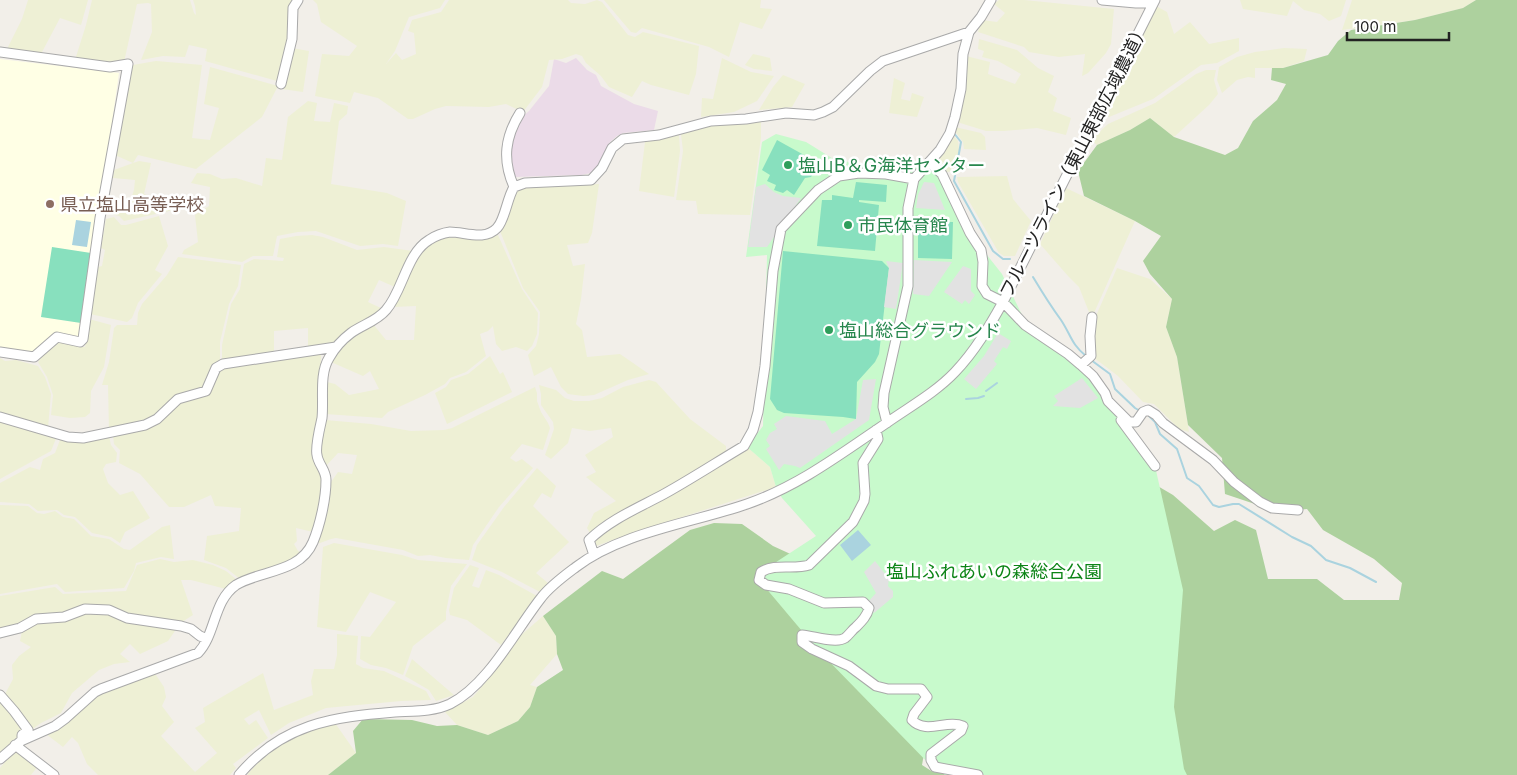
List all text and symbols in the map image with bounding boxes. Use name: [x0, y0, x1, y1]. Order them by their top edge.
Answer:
scale bar: [1347, 10, 1450, 42]
text: 100 m: [1354, 17, 1396, 36]
street label: フルーツライン（東山東部広域農道）: [995, 19, 1153, 301]
place label: 塩山B＆G海洋センター: [798, 155, 985, 176]
marker: 塩山B＆G海洋センター: [782, 159, 794, 171]
place label: 県立塩山高等学校: [60, 194, 204, 215]
marker: 県立塩山高等学校: [44, 198, 56, 210]
place label: 市民体育館: [858, 215, 948, 236]
marker: 市民体育館: [842, 219, 854, 231]
place label: 塩山総合グラウンド: [839, 320, 1001, 341]
marker: 塩山総合グラウンド: [823, 324, 835, 336]
park label: 塩山ふれあいの森総合公園: [886, 561, 1102, 582]

